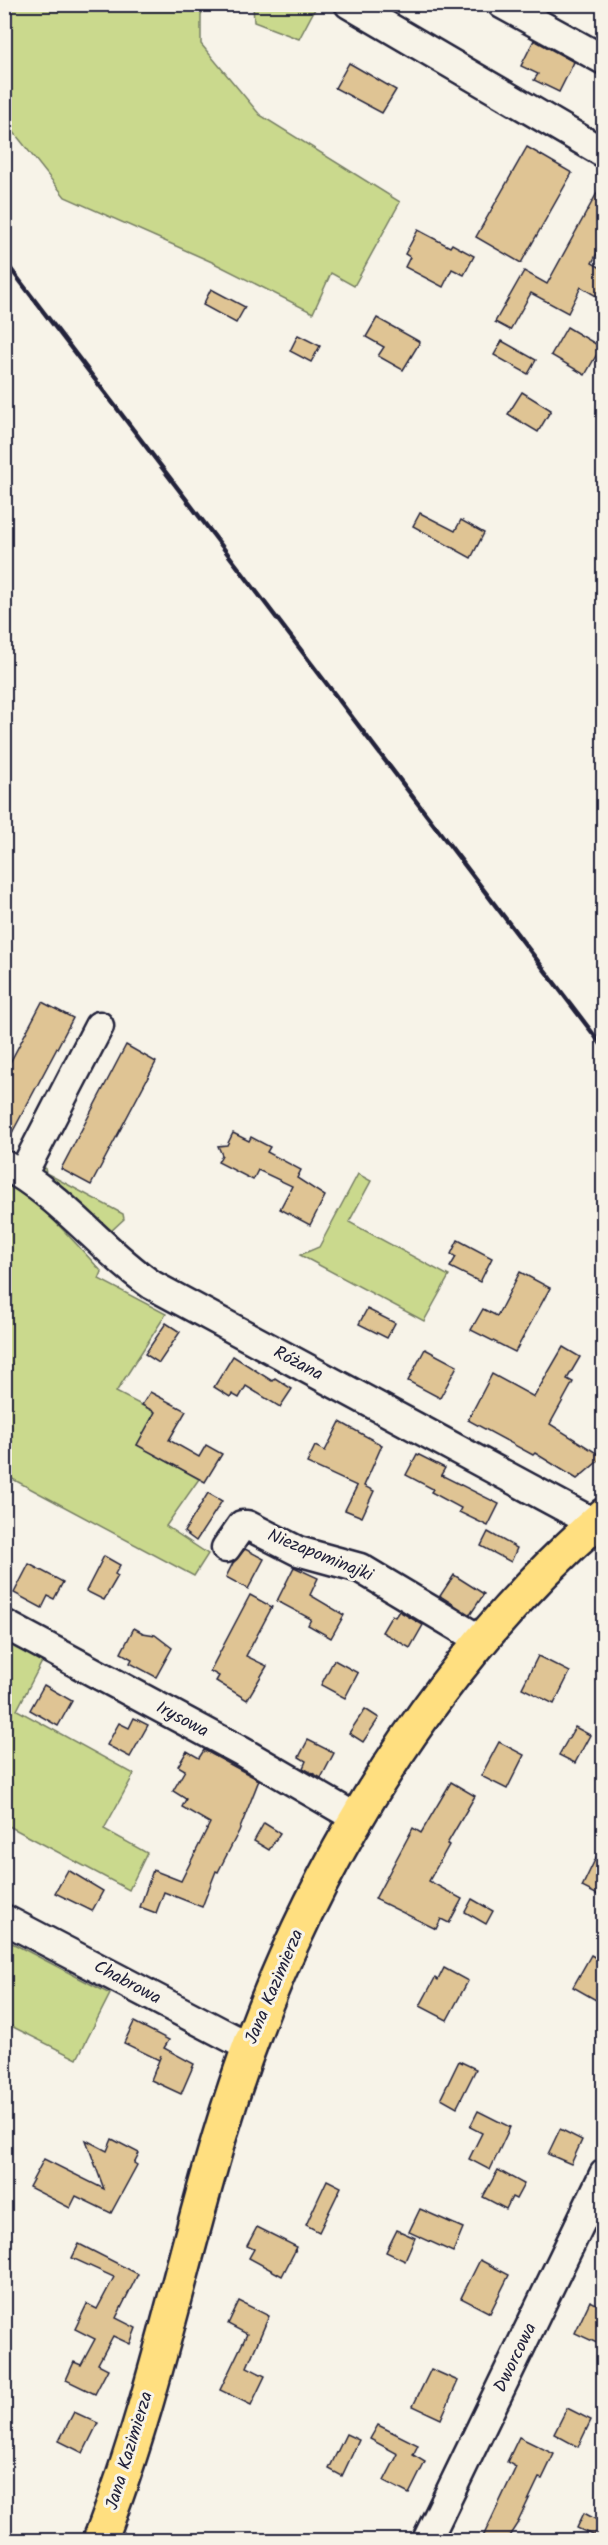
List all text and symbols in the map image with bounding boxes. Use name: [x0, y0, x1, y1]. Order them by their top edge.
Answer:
street label: Różana: [268, 1339, 328, 1389]
street label: Niezapominajki: [263, 1522, 378, 1591]
street label: Irysowa: [150, 1694, 214, 1746]
street label: Jana Kazimierza: [238, 1925, 312, 2049]
street label: Chabrowa: [88, 1953, 166, 2013]
street label: Dworcowa: [487, 2318, 545, 2398]
street label: Jana Kazimierza: [98, 2388, 162, 2514]

